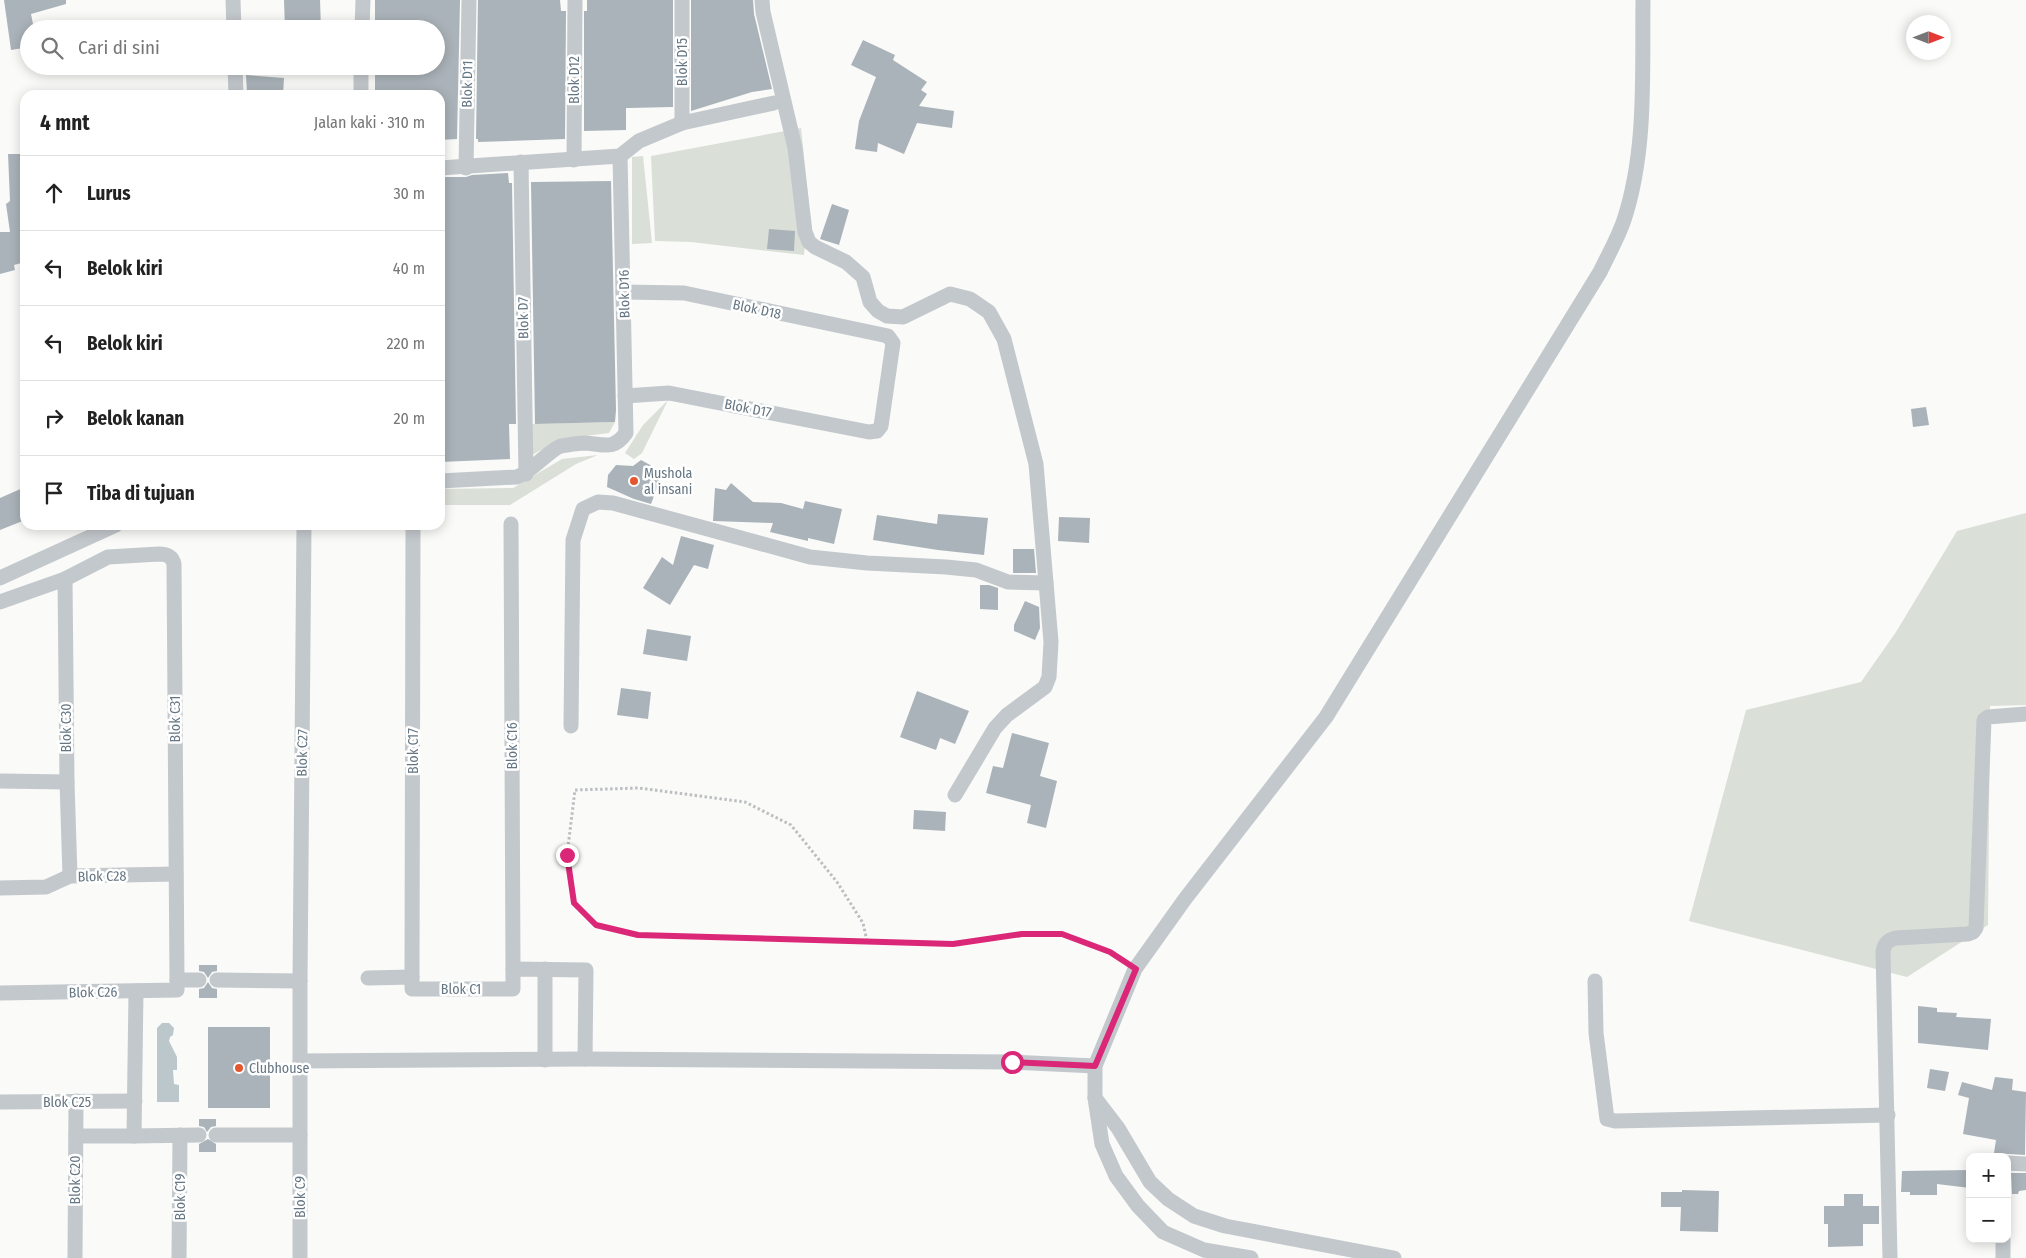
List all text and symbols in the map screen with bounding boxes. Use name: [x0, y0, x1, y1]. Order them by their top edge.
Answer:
north arrow: [1906, 15, 1951, 60]
search box: [20, 20, 445, 75]
icon: search: [38, 34, 66, 62]
text: Cari di sini: [78, 36, 160, 59]
street label: Blok D15: [674, 38, 691, 86]
street label: Blok D12: [566, 56, 583, 104]
street label: Blok D11: [459, 60, 476, 108]
text: 4 mnt: [40, 110, 90, 136]
text: Jalan kaki · 310 m: [314, 113, 425, 132]
icon: ahead: [40, 179, 68, 207]
text: Lurus: [87, 182, 131, 205]
text: 30 m: [393, 184, 425, 203]
icon: left: [40, 254, 68, 282]
text: Belok kiri: [87, 257, 163, 280]
text: 40 m: [393, 259, 425, 278]
street label: Blok D16: [616, 269, 633, 319]
street label: Blok D18: [731, 296, 783, 323]
street label: Blok D7: [515, 297, 532, 339]
icon: left: [40, 329, 68, 357]
text: Belok kiri: [87, 332, 163, 355]
text: 220 m: [386, 334, 425, 353]
street label: Blok D17: [723, 396, 773, 421]
icon: right: [40, 404, 68, 432]
text: Belok kanan: [87, 407, 184, 430]
text: 20 m: [394, 409, 425, 428]
place label: Mushola al insani: [644, 465, 693, 498]
marker: Mushola al insani: [628, 475, 640, 487]
icon: arrive: [40, 479, 68, 507]
text: Tiba di tujuan: [87, 482, 195, 505]
street label: Blok C31: [167, 695, 184, 743]
street label: Blok C30: [58, 703, 75, 753]
street label: Blok C16: [504, 722, 521, 770]
street label: Blok C17: [405, 728, 422, 774]
street label: Blok C27: [294, 729, 311, 777]
route end: [556, 844, 579, 867]
street label: Blok C28: [77, 868, 127, 885]
street label: Blok C1: [441, 981, 481, 998]
street label: Blok C26: [69, 984, 118, 1001]
route start: [1001, 1051, 1024, 1074]
place label: Clubhouse: [249, 1060, 309, 1077]
marker: Clubhouse: [233, 1062, 245, 1074]
street label: Blok C25: [43, 1094, 91, 1111]
map controls: [1966, 1153, 2011, 1243]
button: +: [1966, 1153, 2011, 1198]
street label: Blok C20: [67, 1155, 84, 1205]
street label: Blok C19: [172, 1173, 189, 1221]
street label: Blok C9: [292, 1176, 309, 1218]
button: −: [1966, 1198, 2011, 1243]

